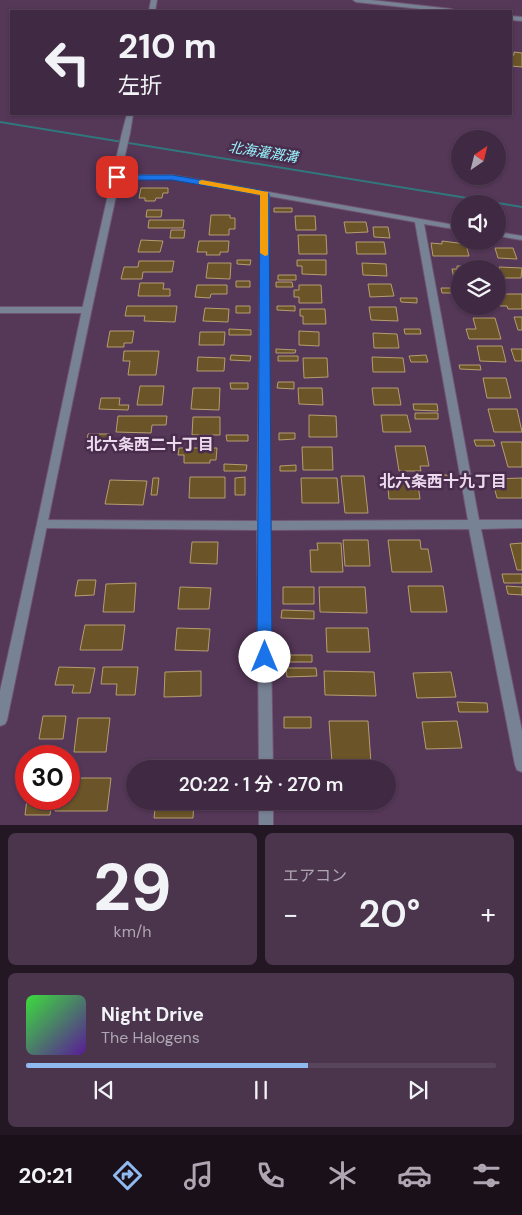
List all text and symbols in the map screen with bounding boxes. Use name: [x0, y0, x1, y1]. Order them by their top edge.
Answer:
text: 210 m: [118, 23, 217, 69]
icon: left: [35, 30, 100, 95]
text: 左折: [118, 71, 162, 100]
north arrow: [451, 130, 506, 185]
map controls: [451, 130, 506, 315]
water label: 北海灌漑溝: [227, 138, 301, 167]
pin: [96, 156, 138, 198]
icon: arrive: [103, 163, 131, 191]
button: sound: [451, 195, 506, 250]
button: layers: [451, 260, 506, 315]
district label: 北六条西二十丁目: [86, 434, 214, 455]
district label: 北六条西十九丁目: [379, 471, 507, 492]
position arrow: [238, 630, 290, 682]
speed limit sign: 30: [15, 745, 80, 810]
text: 20:22 · 1 分 · 270 m: [179, 772, 343, 797]
text: 29: [93, 846, 172, 930]
text: エアコン: [283, 865, 347, 886]
text: 20°: [359, 889, 420, 939]
text: −: [283, 896, 298, 933]
text: +: [481, 896, 496, 933]
text: km/h: [114, 921, 151, 942]
text: Night Drive: [101, 1002, 204, 1027]
text: The Halogens: [101, 1027, 200, 1048]
icon: previous: [90, 1076, 118, 1104]
icon: pause: [247, 1076, 275, 1104]
icon: next: [404, 1076, 432, 1104]
icon: directions: [110, 1158, 145, 1193]
icon: music: [181, 1158, 216, 1193]
icon: phone: [253, 1158, 288, 1193]
icon: climate: [325, 1158, 360, 1193]
icon: car: [397, 1158, 432, 1193]
icon: filters: [469, 1158, 504, 1193]
text: 20:21: [18, 1161, 73, 1190]

